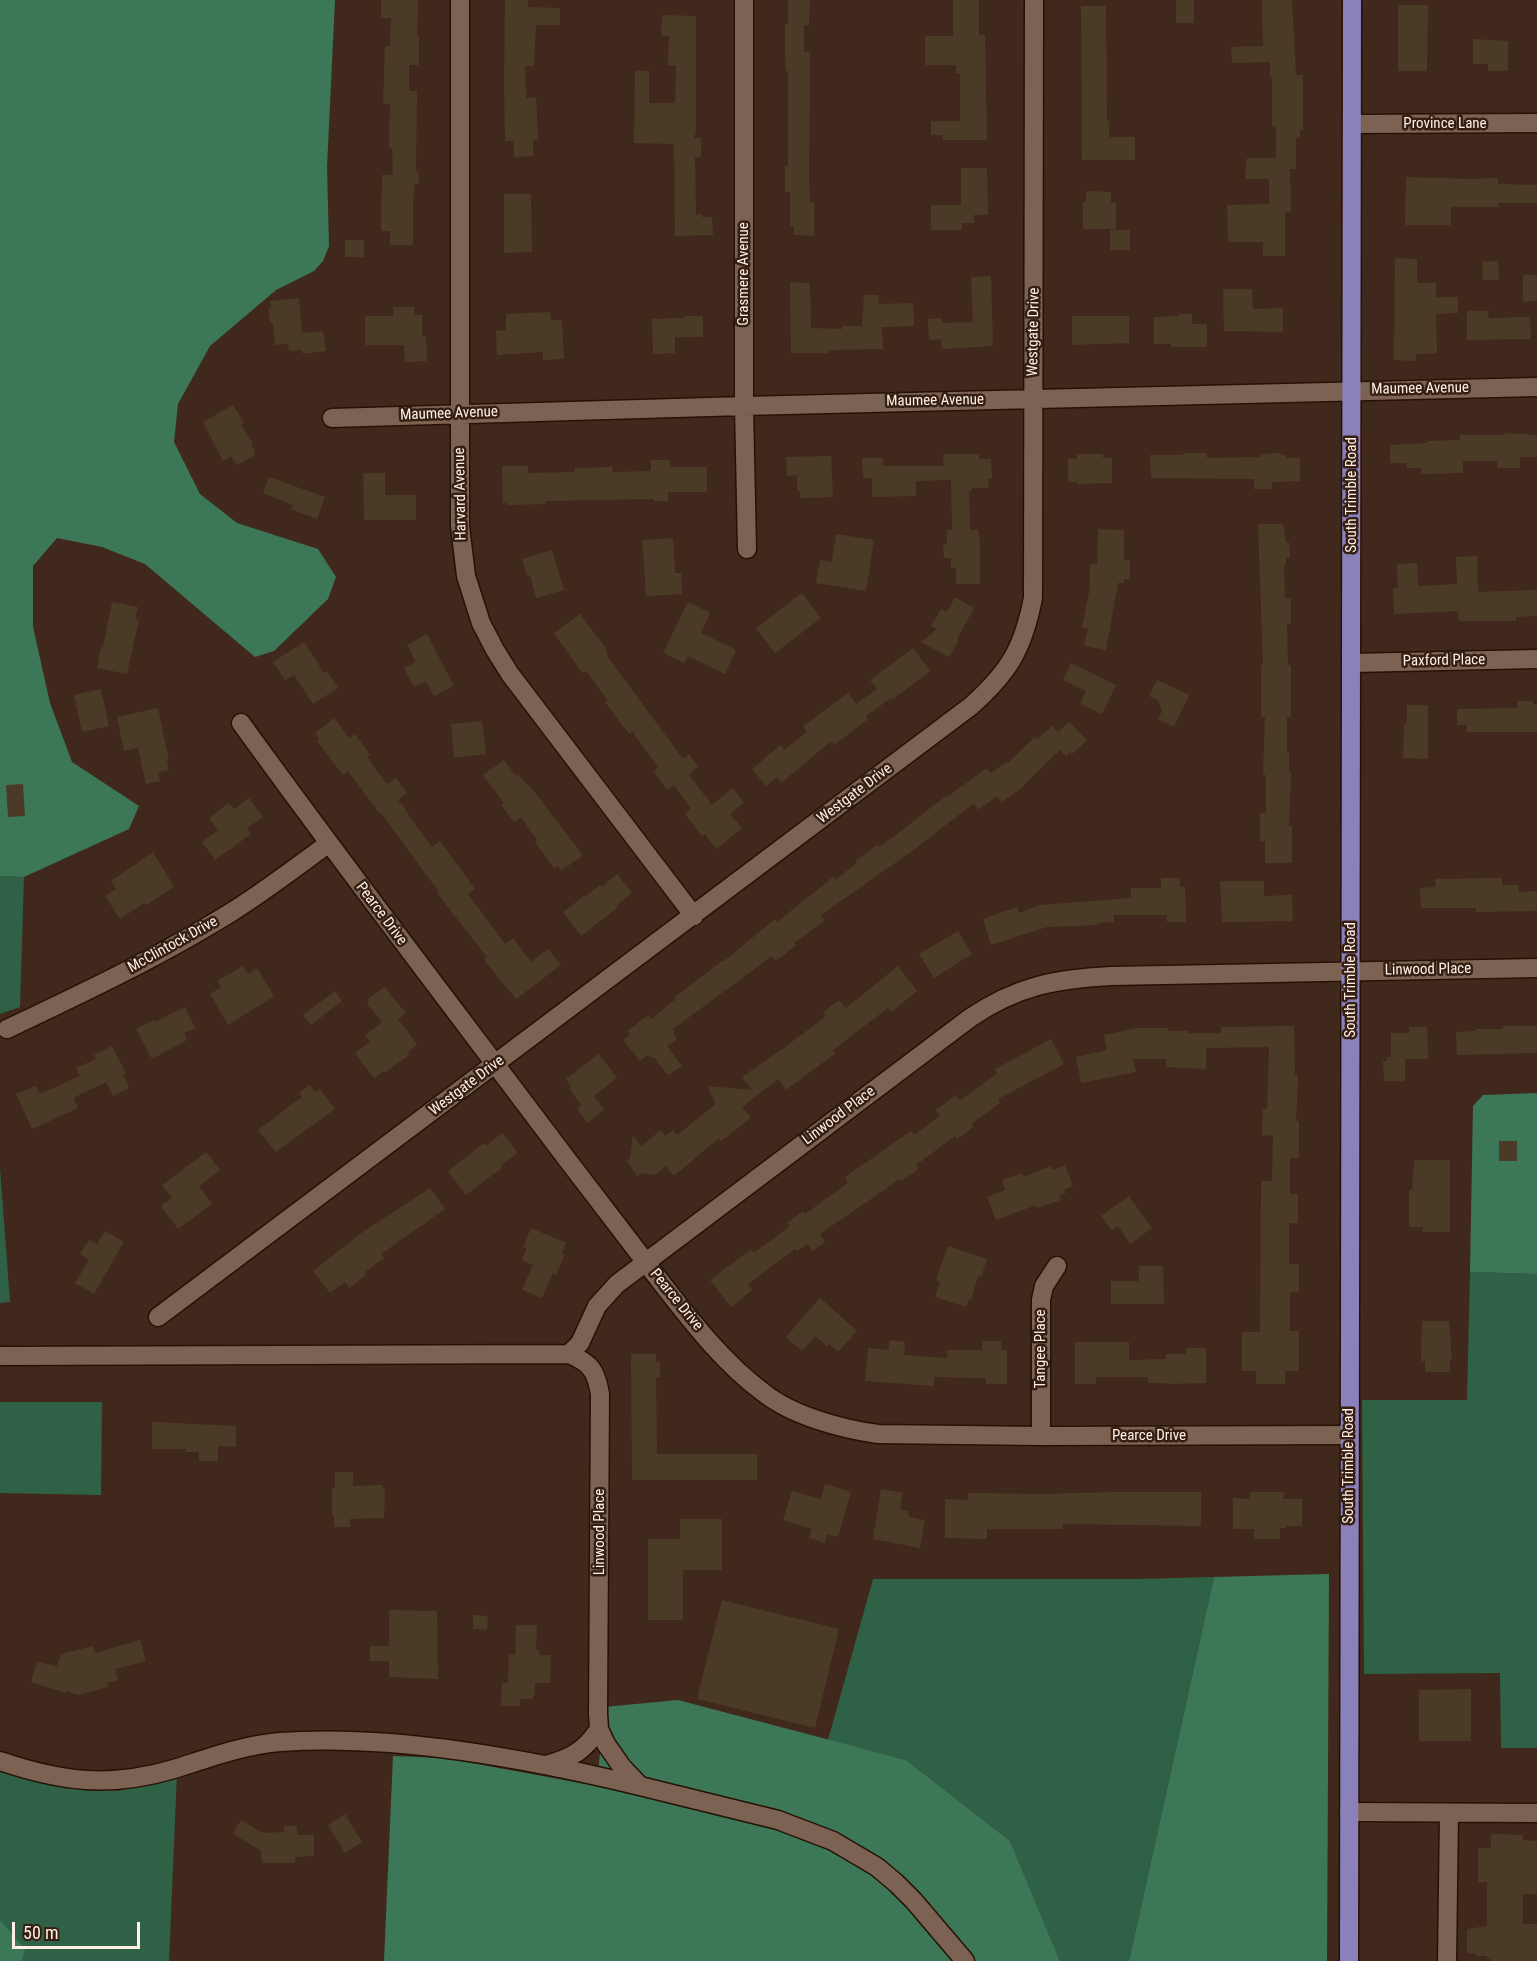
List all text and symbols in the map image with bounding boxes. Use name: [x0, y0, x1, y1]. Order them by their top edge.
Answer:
street label: Province Lane: [1403, 115, 1487, 133]
street label: Grasmere Avenue: [735, 222, 753, 326]
street label: Westgate Drive: [1024, 287, 1044, 377]
street label: Maumee Avenue: [1371, 379, 1469, 399]
street label: Maumee Avenue: [886, 391, 984, 411]
street label: Maumee Avenue: [400, 403, 498, 425]
street label: South Trimble Road: [1343, 437, 1361, 553]
street label: Harvard Avenue: [451, 447, 471, 541]
street label: Paxford Place: [1403, 651, 1485, 671]
street label: Westgate Drive: [814, 760, 896, 828]
street label: Pearce Drive: [351, 879, 411, 949]
street label: McClintock Drive: [125, 913, 221, 977]
street label: South Trimble Road: [1342, 922, 1360, 1038]
street label: Linwood Place: [1385, 960, 1471, 980]
street label: Westgate Drive: [426, 1052, 508, 1120]
street label: Linwood Place: [799, 1083, 879, 1149]
street label: Pearce Drive: [646, 1266, 706, 1334]
street label: Tangee Place: [1032, 1309, 1050, 1389]
street label: South Trimble Road: [1340, 1408, 1358, 1524]
street label: Pearce Drive: [1112, 1427, 1186, 1445]
street label: Linwood Place: [591, 1489, 609, 1575]
scale bar: [15, 1910, 142, 1948]
text: 50 m: [23, 1922, 58, 1943]

